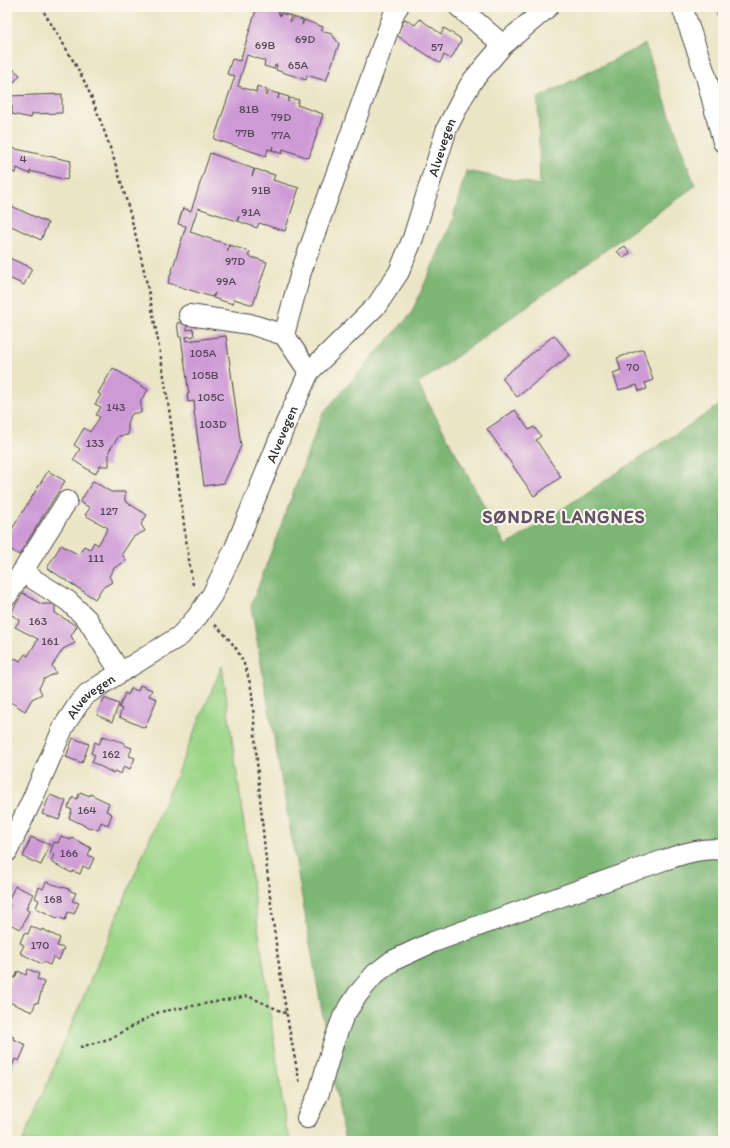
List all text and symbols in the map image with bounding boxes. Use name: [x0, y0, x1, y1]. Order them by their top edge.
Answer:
house number: 69D: [295, 32, 315, 46]
house number: 69B: [255, 38, 275, 52]
house number: 57: [431, 40, 443, 54]
house number: 65A: [288, 58, 308, 72]
house number: 81B: [239, 102, 259, 116]
house number: 79D: [271, 110, 291, 124]
street label: Alvevegen: [424, 114, 460, 178]
house number: 77B: [235, 126, 255, 140]
house number: 77A: [271, 128, 291, 142]
house number: 4: [19, 152, 27, 166]
house number: 91B: [251, 183, 271, 197]
house number: 91A: [241, 205, 261, 219]
house number: 97D: [225, 254, 245, 268]
house number: 99A: [216, 274, 236, 288]
house number: 105A: [190, 346, 217, 360]
house number: 70: [626, 360, 640, 374]
house number: 105B: [191, 368, 219, 382]
house number: 105C: [198, 390, 225, 404]
house number: 143: [106, 400, 126, 414]
street label: Alvevegen: [262, 402, 302, 465]
house number: 103D: [199, 417, 227, 431]
house number: 133: [86, 436, 105, 450]
house number: 127: [100, 504, 118, 518]
district label: SØNDRE LANGNES: [482, 506, 646, 528]
house number: 111: [88, 551, 105, 565]
house number: 163: [29, 614, 48, 628]
house number: 161: [41, 634, 59, 648]
street label: Alvevegen: [63, 669, 118, 722]
house number: 162: [102, 747, 121, 761]
house number: 164: [77, 803, 97, 817]
house number: 166: [60, 846, 78, 860]
house number: 168: [44, 892, 63, 906]
house number: 170: [31, 938, 49, 952]

